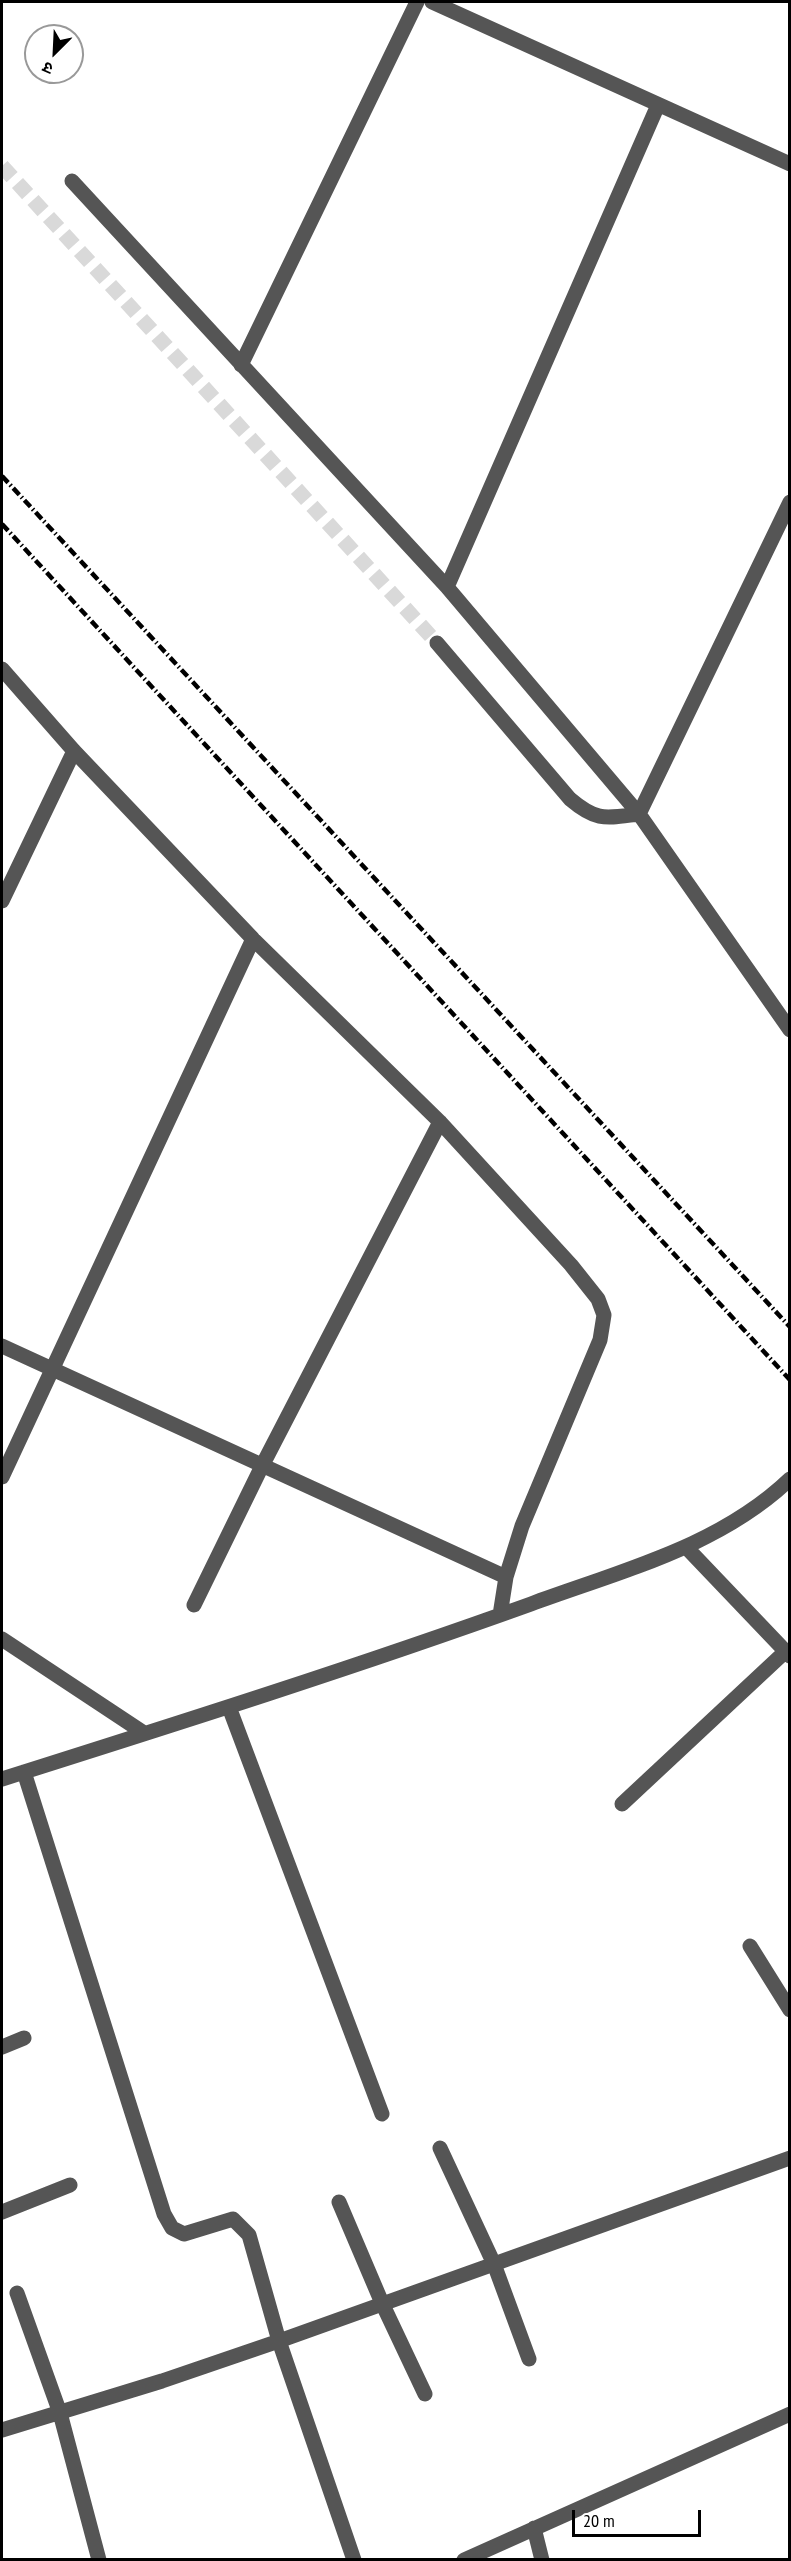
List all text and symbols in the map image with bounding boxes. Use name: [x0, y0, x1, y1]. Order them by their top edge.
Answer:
north arrow: [24, 24, 84, 84]
text: उ: [39, 58, 56, 80]
scale bar: [575, 2498, 704, 2536]
text: 20 m: [583, 2509, 615, 2532]

